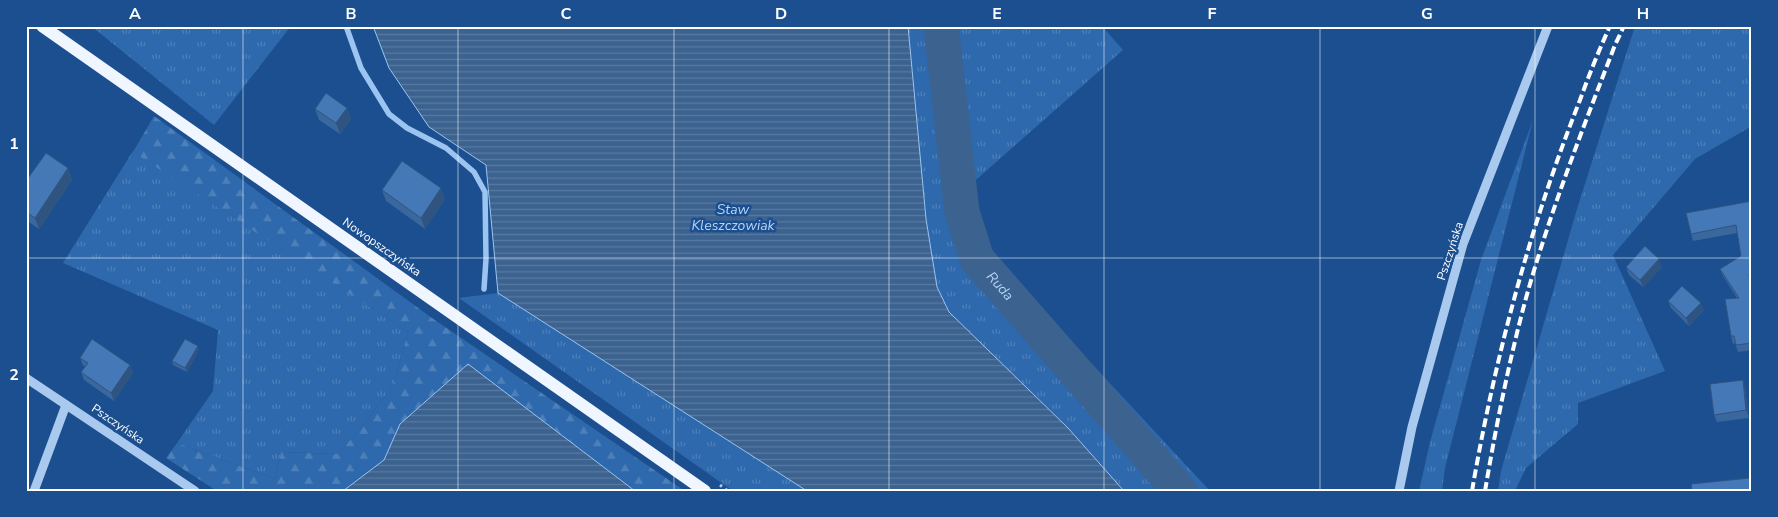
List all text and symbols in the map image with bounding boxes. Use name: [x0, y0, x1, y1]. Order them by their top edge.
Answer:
text: A: [129, 3, 141, 25]
text: B: [345, 3, 357, 25]
text: C: [561, 3, 572, 25]
text: D: [775, 3, 787, 25]
text: E: [992, 3, 1002, 25]
text: F: [1208, 3, 1217, 25]
text: G: [1421, 3, 1433, 25]
text: H: [1637, 3, 1649, 25]
text: 1: [9, 133, 19, 155]
water label: Staw Kleszczowiak: [691, 200, 776, 235]
street label: Nowopszczyńska: [340, 214, 424, 280]
street label: Pszczyńska: [1433, 220, 1467, 282]
water label: Ruda: [982, 267, 1018, 304]
text: 2: [9, 364, 19, 386]
street label: Pszczyńska: [88, 400, 148, 448]

